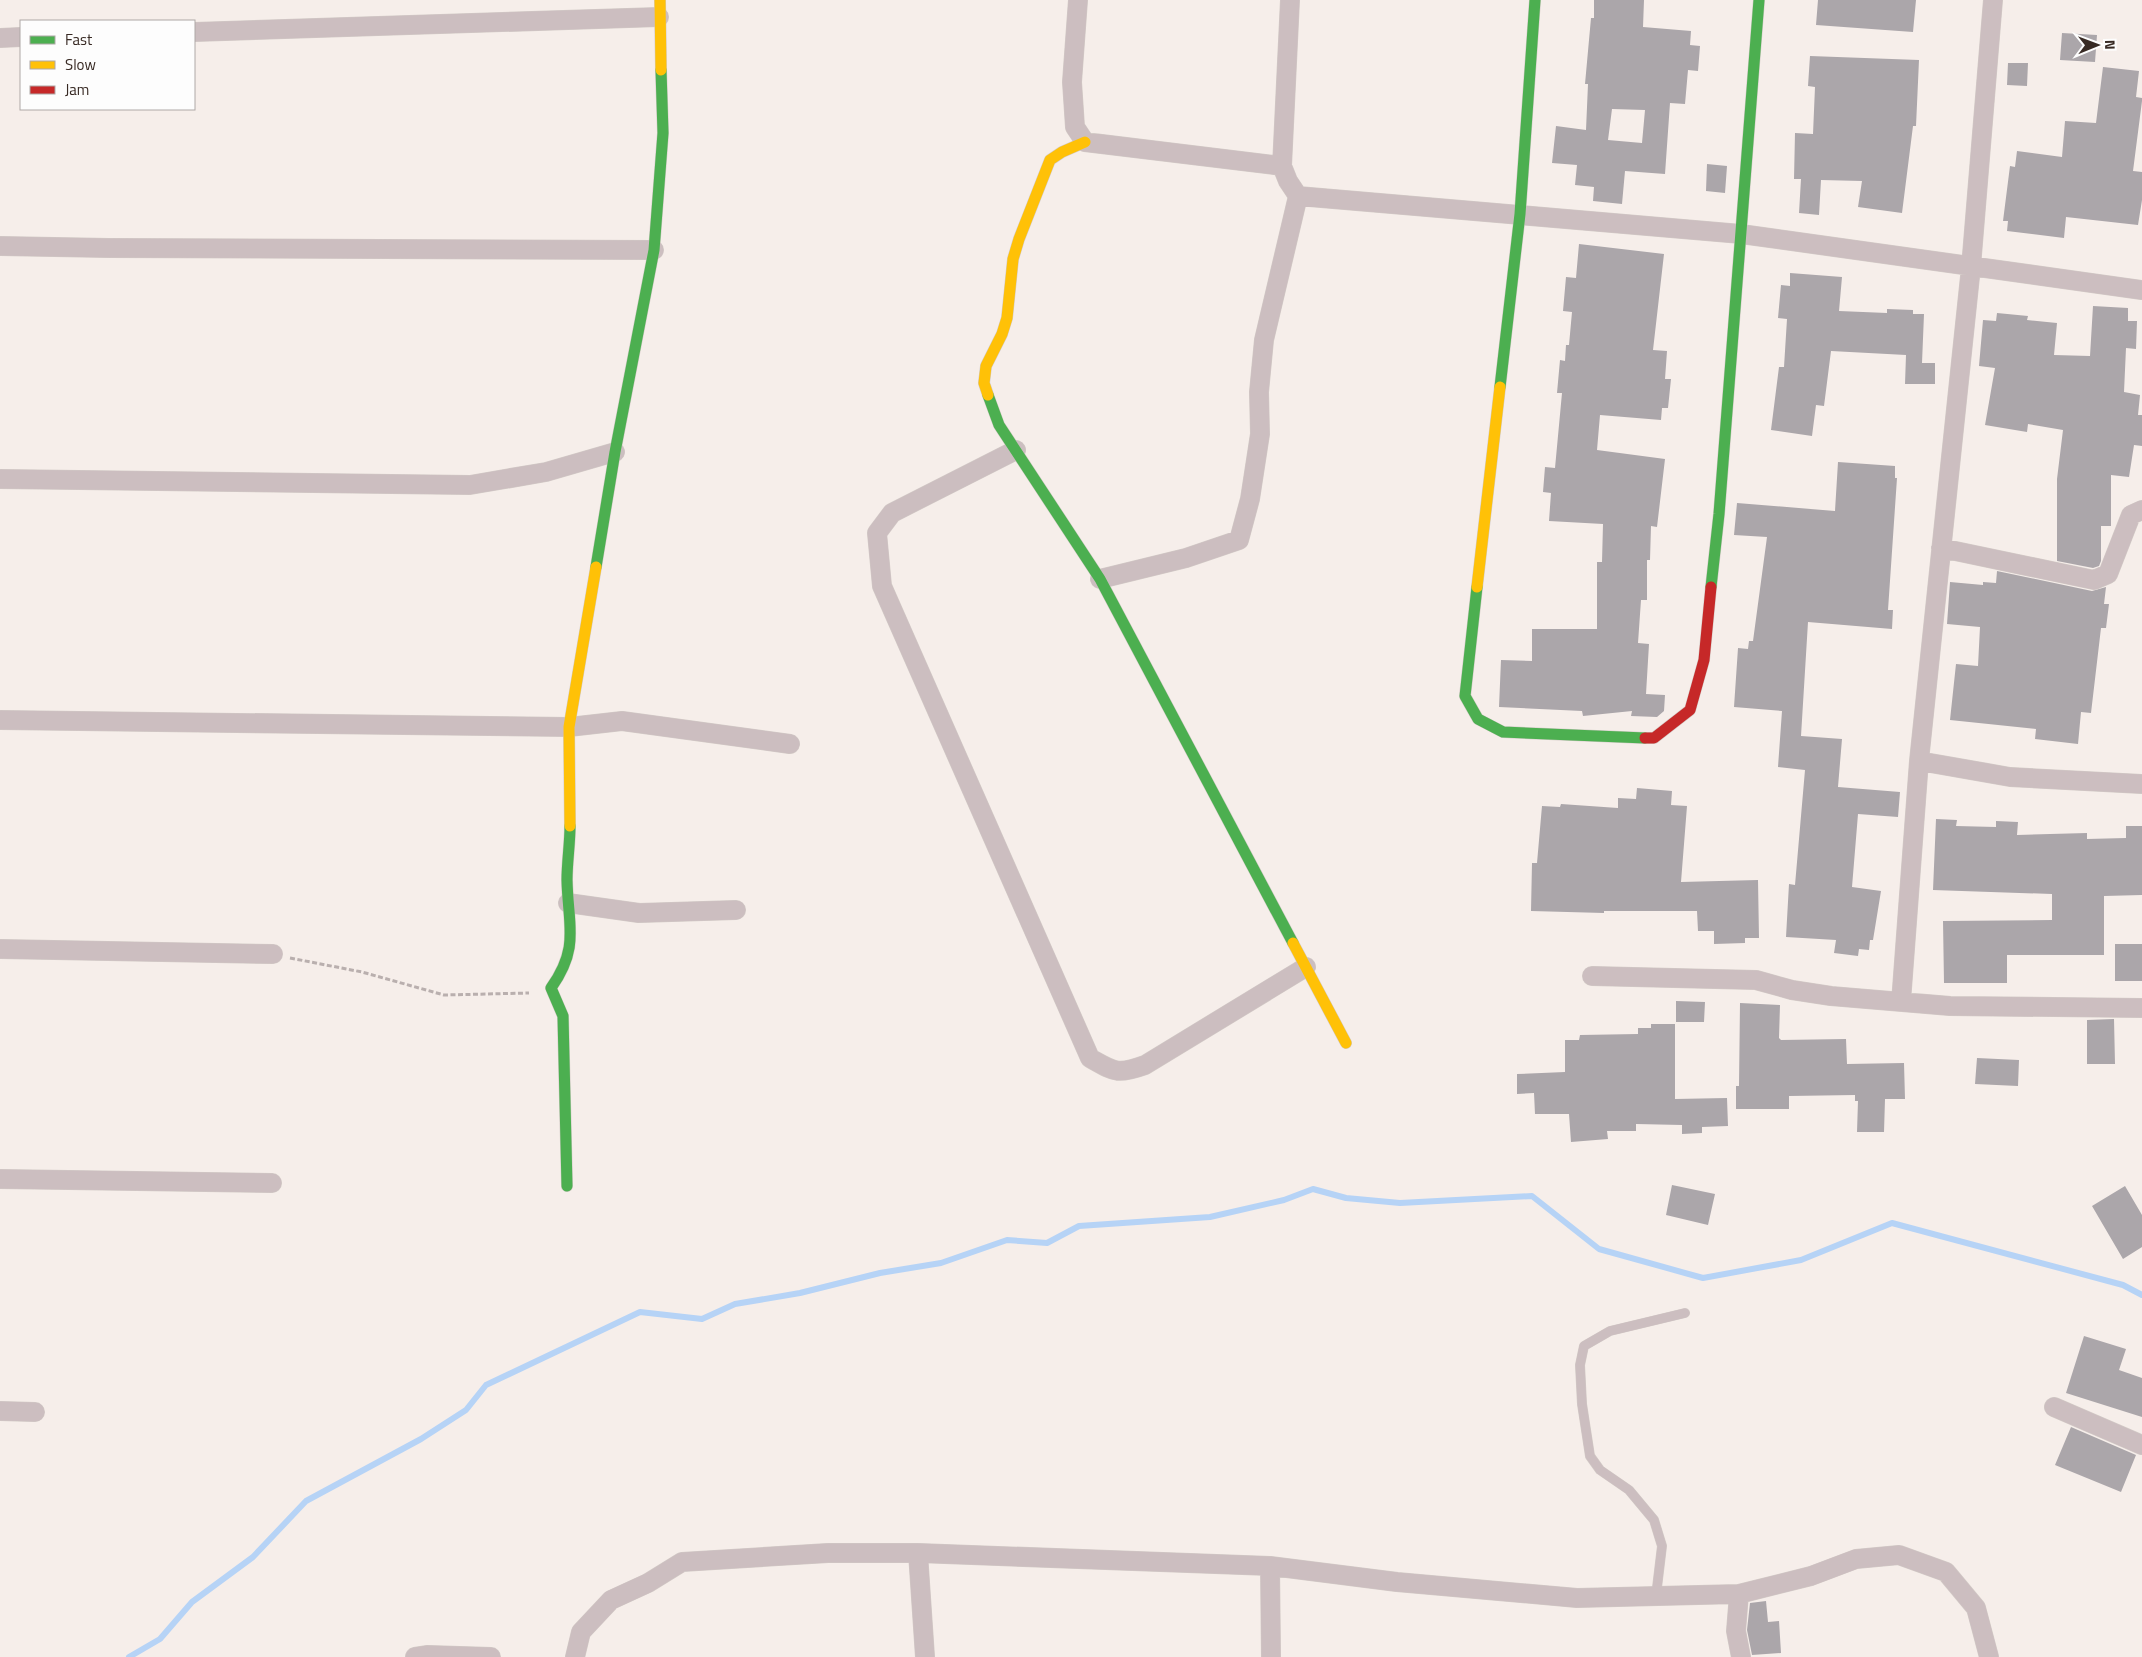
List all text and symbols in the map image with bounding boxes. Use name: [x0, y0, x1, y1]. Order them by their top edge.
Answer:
legend: [20, 20, 195, 110]
north arrow: [2072, 20, 2122, 70]
text: Fast: [65, 28, 93, 51]
text: N: [2100, 40, 2121, 50]
text: Slow: [65, 53, 96, 76]
text: Jam: [65, 78, 89, 101]

